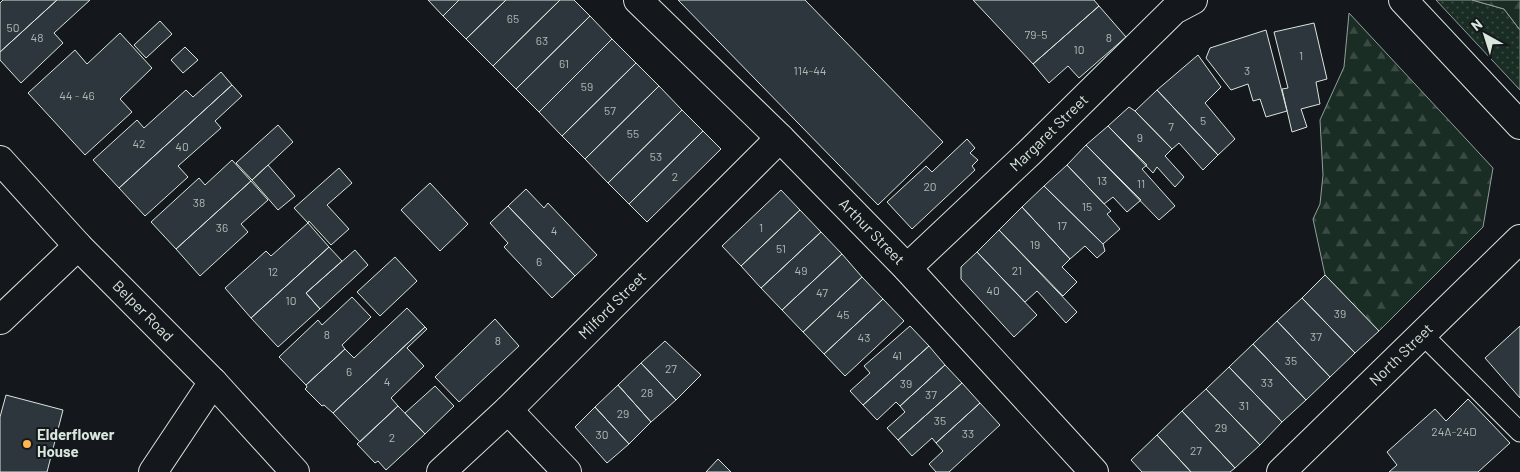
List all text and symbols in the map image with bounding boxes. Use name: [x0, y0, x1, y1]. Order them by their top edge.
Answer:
north arrow: [1460, 10, 1510, 60]
house number: 65: [507, 11, 519, 25]
text: N: [1468, 15, 1485, 34]
house number: 50: [7, 20, 19, 34]
house number: 79-5: [1025, 27, 1047, 41]
house number: 48: [31, 30, 43, 44]
house number: 8: [1106, 30, 1112, 44]
house number: 63: [536, 33, 548, 47]
house number: 10: [1074, 42, 1084, 56]
house number: 1: [1299, 48, 1303, 62]
house number: 61: [559, 56, 569, 70]
house number: 114-44: [793, 63, 827, 77]
house number: 3: [1244, 63, 1250, 77]
house number: 59: [581, 79, 593, 93]
house number: 44 - 46: [59, 88, 95, 102]
street label: Margaret Street: [1006, 90, 1091, 174]
house number: 57: [604, 103, 616, 117]
house number: 5: [1200, 113, 1206, 127]
house number: 7: [1168, 119, 1174, 133]
house number: 55: [627, 126, 639, 140]
house number: 9: [1137, 130, 1143, 144]
house number: 42: [132, 136, 146, 150]
house number: 40: [175, 139, 189, 153]
house number: 53: [650, 149, 662, 163]
house number: 2: [672, 169, 678, 183]
house number: 13: [1097, 173, 1107, 187]
house number: 11: [1137, 176, 1145, 190]
house number: 20: [923, 179, 937, 193]
street label: Arthur Street: [836, 194, 909, 268]
house number: 38: [193, 195, 205, 209]
house number: 15: [1082, 199, 1092, 213]
house number: 17: [1057, 218, 1067, 232]
house number: 36: [216, 220, 228, 234]
house number: 1: [759, 220, 763, 234]
house number: 4: [551, 223, 557, 237]
house number: 19: [1030, 237, 1040, 251]
house number: 51: [776, 241, 786, 255]
house number: 6: [536, 254, 542, 268]
house number: 49: [795, 263, 807, 277]
house number: 21: [1012, 263, 1022, 277]
house number: 12: [268, 264, 278, 278]
street label: Milford Street: [574, 267, 649, 342]
street label: Belper Road: [109, 276, 178, 345]
house number: 40: [986, 283, 1000, 297]
house number: 47: [816, 285, 828, 299]
house number: 10: [286, 293, 296, 307]
house number: 39: [1334, 306, 1346, 320]
house number: 45: [837, 307, 849, 321]
street label: North Street: [1365, 319, 1436, 389]
house number: 8: [324, 327, 330, 341]
house number: 37: [1310, 329, 1322, 343]
house number: 43: [858, 330, 870, 344]
house number: 8: [495, 333, 501, 347]
house number: 41: [892, 348, 902, 362]
house number: 35: [1285, 353, 1297, 367]
house number: 27: [665, 361, 677, 375]
house number: 6: [346, 364, 352, 378]
house number: 4: [384, 374, 390, 388]
house number: 33: [1261, 375, 1273, 389]
house number: 39: [900, 376, 912, 390]
house number: 28: [641, 385, 653, 399]
house number: 37: [925, 387, 937, 401]
house number: 31: [1239, 398, 1249, 412]
house number: 29: [617, 406, 629, 420]
house number: 35: [934, 413, 946, 427]
house number: 29: [1215, 420, 1227, 434]
house number: 24A-24D: [1431, 424, 1477, 438]
place label: Elderflower House: [37, 425, 115, 460]
house number: 33: [962, 426, 974, 440]
house number: 30: [596, 427, 608, 441]
house number: 2: [389, 430, 395, 444]
marker: Elderflower House: [21, 438, 33, 450]
house number: 27: [1190, 443, 1202, 457]

